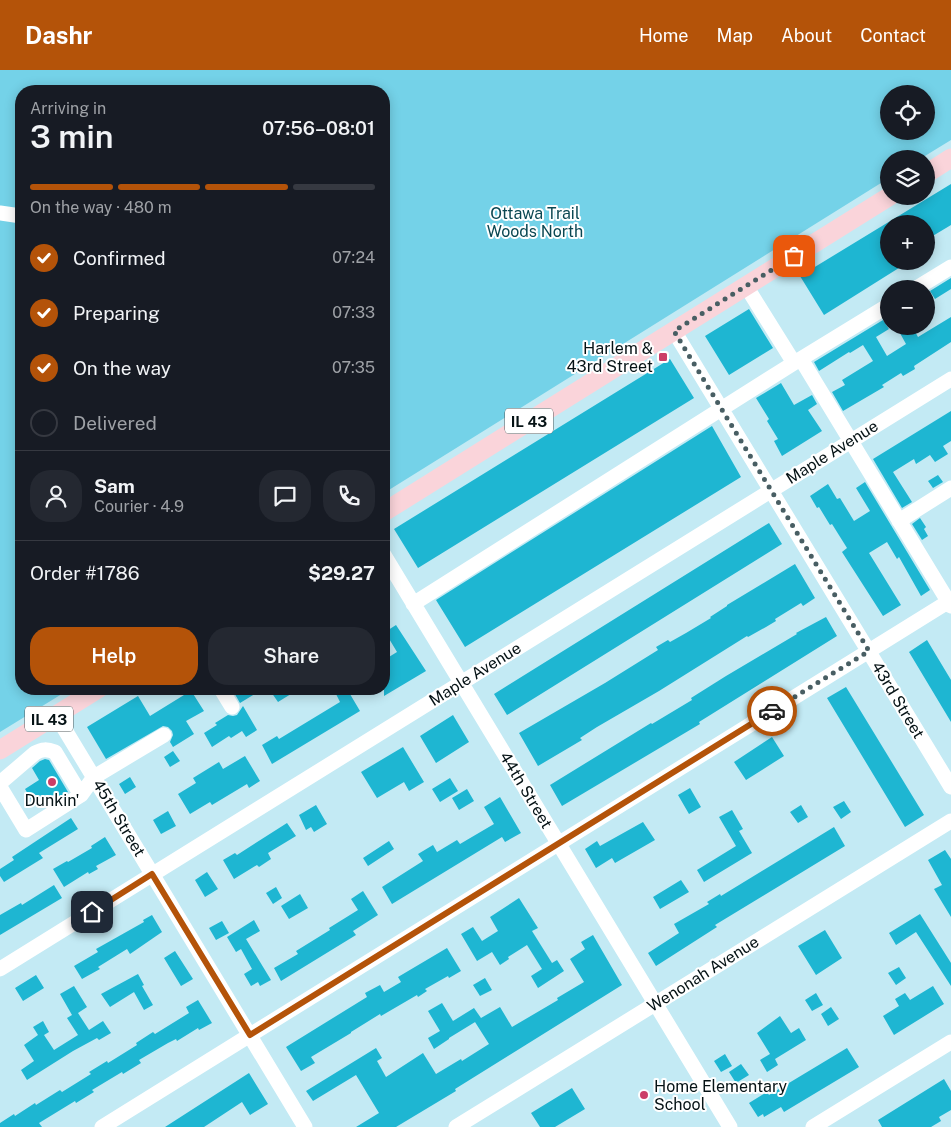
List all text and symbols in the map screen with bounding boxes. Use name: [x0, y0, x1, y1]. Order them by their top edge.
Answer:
text: Dashr: [25, 21, 93, 49]
text: Home: [639, 25, 689, 46]
text: Map: [717, 25, 753, 46]
text: About: [781, 25, 832, 46]
text: Contact: [860, 25, 926, 46]
map controls: [880, 85, 935, 335]
button: locate: [880, 85, 935, 140]
text: Arriving in: [30, 99, 106, 118]
text: 07:56–08:01: [262, 117, 375, 139]
text: 3 min: [30, 118, 114, 155]
button: layers: [880, 150, 935, 205]
text: On the way · 480 m: [30, 198, 172, 217]
park label: Ottawa Trail Woods North: [487, 204, 583, 241]
button: +: [880, 215, 935, 270]
pin: [773, 235, 815, 277]
icon: bag: [780, 242, 808, 270]
icon: check: [30, 244, 58, 272]
text: Confirmed: [73, 247, 166, 269]
text: 07:24: [332, 248, 375, 267]
button: −: [880, 280, 935, 335]
icon: check: [30, 299, 58, 327]
text: Preparing: [73, 302, 160, 324]
text: 07:33: [332, 303, 375, 322]
place label: Harlem & 43rd Street: [567, 339, 653, 376]
marker: Harlem & 43rd Street: [657, 351, 669, 363]
icon: check: [30, 354, 58, 382]
text: On the way: [73, 357, 171, 379]
text: 07:35: [332, 358, 375, 377]
road number: IL 43: [505, 408, 553, 434]
text: Delivered: [73, 412, 157, 434]
street label: Maple Avenue: [783, 416, 881, 488]
button: person: [30, 470, 82, 522]
button: chat: [259, 470, 311, 522]
button: phone: [323, 470, 375, 522]
text: Sam: [94, 475, 135, 497]
text: Courier · 4.9: [94, 497, 184, 516]
text: Order #1786: [30, 562, 139, 584]
text: $29.27: [308, 562, 375, 584]
button: Help: [30, 627, 198, 685]
button: Share: [208, 627, 375, 685]
street label: Maple Avenue: [426, 638, 524, 710]
street label: 43rd Street: [868, 658, 928, 742]
courier: [747, 686, 797, 736]
icon: car: [758, 697, 786, 725]
road number: IL 43: [25, 706, 73, 732]
street label: 44th Street: [496, 748, 556, 832]
marker: Dunkin': [46, 776, 58, 788]
street label: 45th Street: [89, 776, 149, 860]
place label: Dunkin': [24, 791, 80, 810]
pin: [71, 891, 113, 933]
icon: home: [78, 898, 106, 926]
street label: Wenonah Avenue: [644, 932, 762, 1016]
place label: Home Elementary School: [654, 1077, 787, 1114]
marker: Home Elementary School: [638, 1089, 650, 1101]

